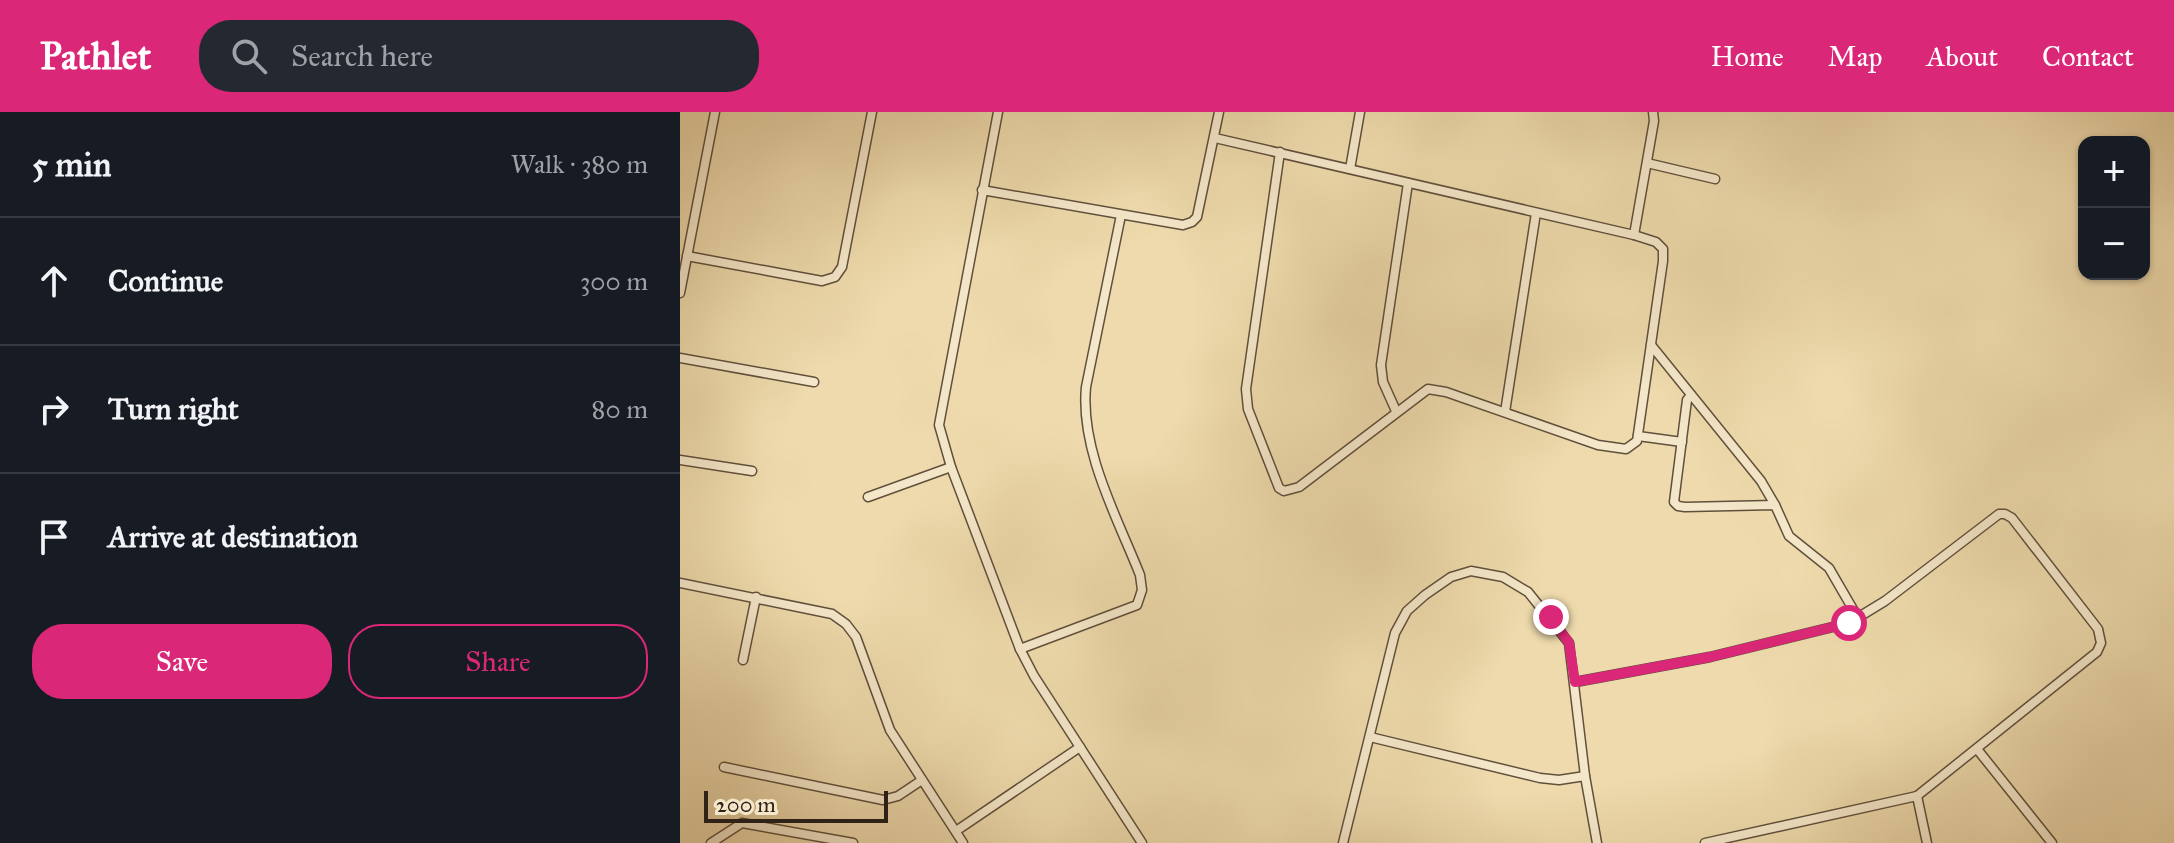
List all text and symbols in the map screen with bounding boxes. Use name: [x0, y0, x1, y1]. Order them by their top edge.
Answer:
search box: [199, 20, 759, 92]
text: Pathlet: [40, 33, 151, 79]
icon: search: [227, 34, 271, 78]
text: Search here: [291, 38, 433, 74]
text: Home: [1711, 39, 1784, 74]
text: Map: [1828, 39, 1882, 74]
text: About: [1926, 39, 1998, 74]
text: Contact: [2042, 39, 2134, 74]
map controls: [2078, 136, 2150, 280]
button: +: [2078, 136, 2150, 208]
text: 5 min: [32, 144, 111, 185]
text: Walk · 380 m: [511, 148, 648, 180]
button: −: [2078, 208, 2150, 280]
icon: ahead: [32, 259, 76, 303]
text: Continue: [108, 263, 223, 299]
text: 300 m: [580, 265, 648, 297]
icon: right: [32, 387, 76, 431]
text: Turn right: [108, 391, 239, 427]
text: 80 m: [592, 393, 648, 425]
icon: arrive: [32, 515, 76, 559]
text: Arrive at destination: [108, 519, 358, 555]
route end: [1533, 599, 1569, 635]
route start: [1831, 605, 1867, 641]
button: Save: [32, 624, 332, 699]
button: Share: [348, 624, 648, 699]
scale bar: [704, 787, 888, 823]
text: 200 m: [716, 791, 776, 818]

